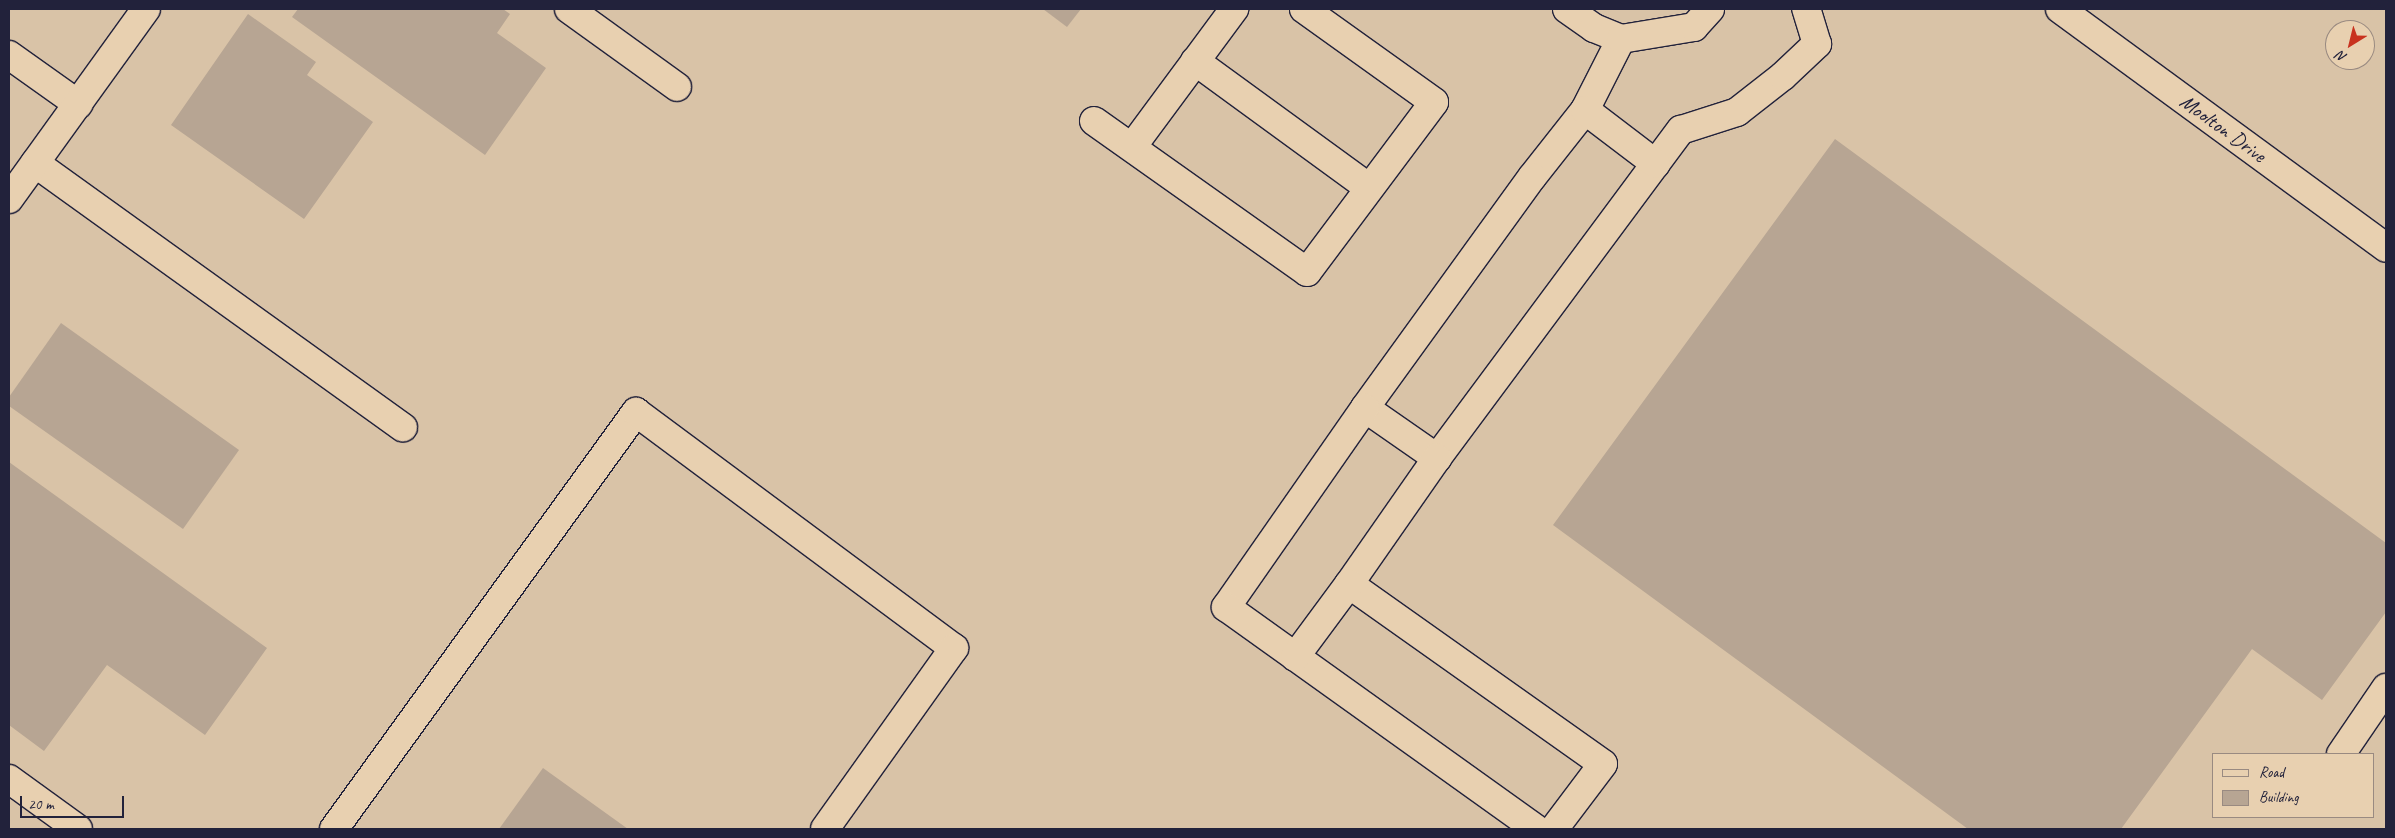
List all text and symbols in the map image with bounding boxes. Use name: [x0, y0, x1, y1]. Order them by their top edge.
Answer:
north arrow: [2325, 20, 2375, 70]
text: N: [2333, 47, 2350, 66]
street label: Moolton Drive: [2175, 88, 2271, 168]
legend: [2212, 753, 2375, 818]
text: Road: [2259, 763, 2284, 782]
scale bar: [22, 786, 126, 818]
text: Building: [2259, 788, 2298, 807]
text: 20 m: [28, 795, 54, 814]

